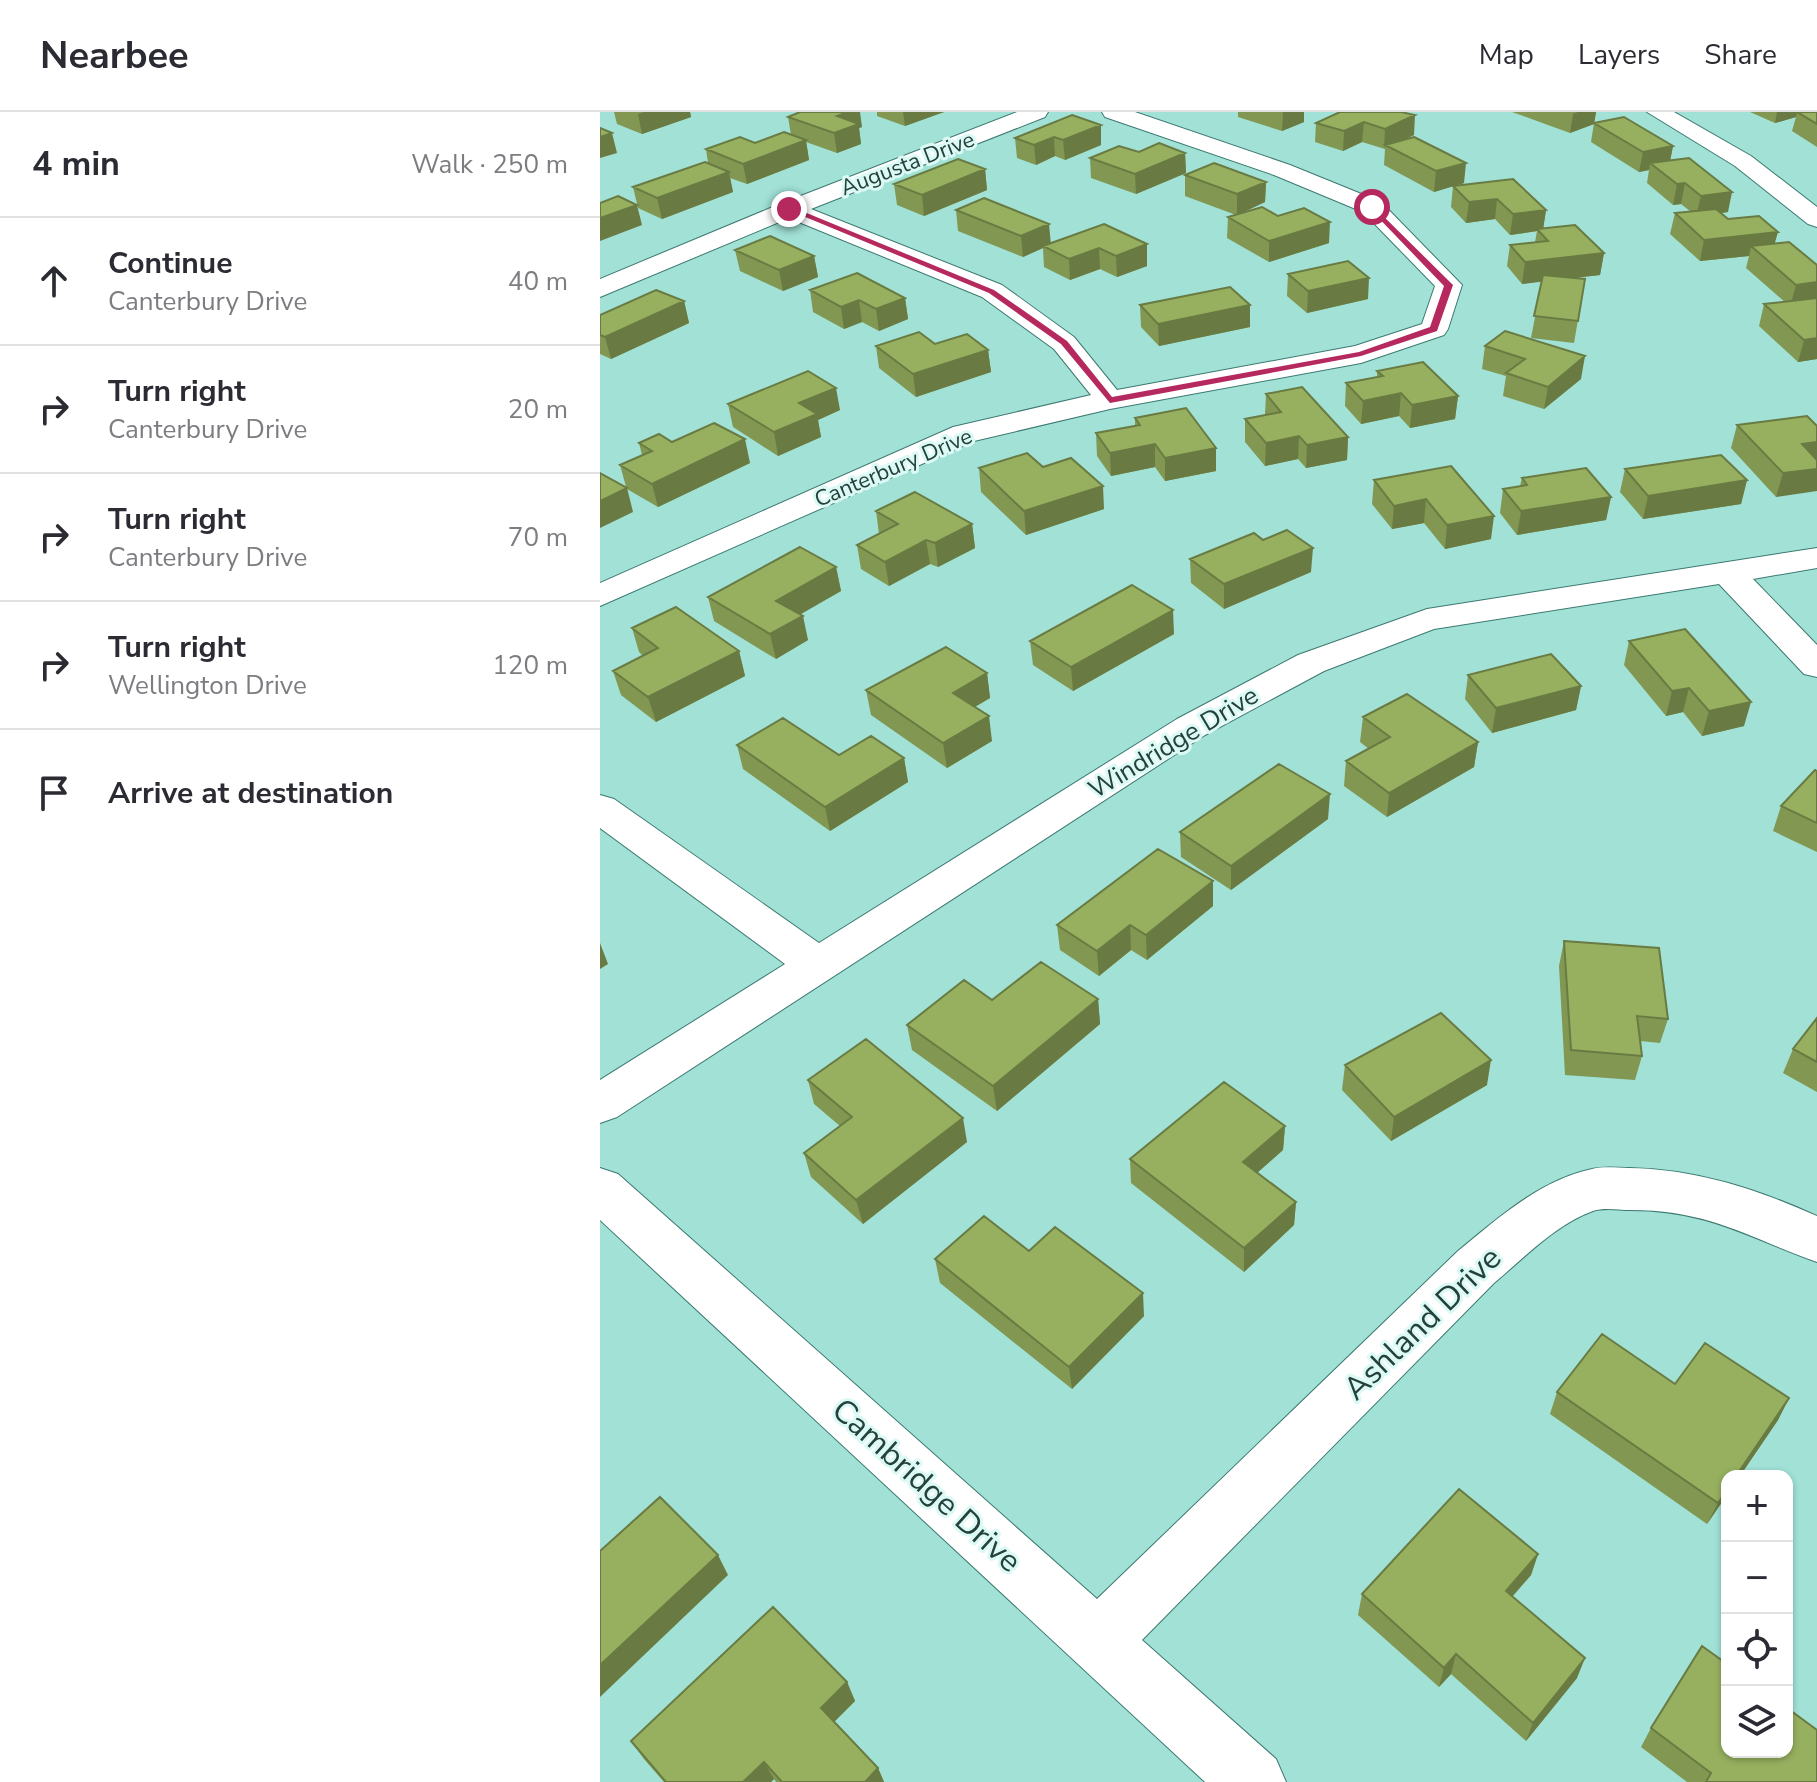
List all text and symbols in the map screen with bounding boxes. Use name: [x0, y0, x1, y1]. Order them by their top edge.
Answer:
text: Nearbee: [40, 30, 189, 81]
text: Map: [1479, 36, 1534, 74]
text: Layers: [1578, 36, 1660, 74]
text: Share: [1704, 36, 1777, 74]
street label: Augusta Drive: [836, 125, 979, 203]
text: 4 min: [32, 141, 120, 187]
text: Walk · 250 m: [411, 147, 568, 182]
route start: [1354, 189, 1390, 225]
route end: [771, 191, 807, 227]
text: Continue: [108, 243, 233, 284]
icon: ahead: [32, 259, 76, 303]
text: 40 m: [508, 264, 568, 299]
text: Canterbury Drive: [108, 284, 307, 319]
text: Turn right: [108, 371, 246, 412]
icon: right: [32, 387, 76, 431]
text: 20 m: [508, 392, 568, 427]
text: Canterbury Drive: [108, 412, 307, 447]
street label: Canterbury Drive: [810, 421, 977, 515]
text: Turn right: [108, 499, 246, 540]
icon: right: [32, 515, 76, 559]
text: 70 m: [508, 520, 568, 555]
text: Canterbury Drive: [108, 540, 307, 575]
text: Turn right: [108, 627, 246, 668]
icon: right: [32, 643, 76, 687]
text: 120 m: [492, 648, 568, 683]
text: Wellington Drive: [108, 668, 307, 703]
street label: Windridge Drive: [1082, 678, 1265, 807]
icon: arrive: [32, 771, 76, 815]
text: Arrive at destination: [108, 773, 393, 814]
street label: Ashland Drive: [1334, 1237, 1511, 1410]
street label: Cambridge Drive: [823, 1389, 1031, 1582]
map controls: [1721, 1470, 1793, 1758]
button: +: [1721, 1470, 1793, 1542]
button: −: [1721, 1542, 1793, 1614]
button: locate: [1721, 1614, 1793, 1686]
button: layers: [1721, 1686, 1793, 1758]

